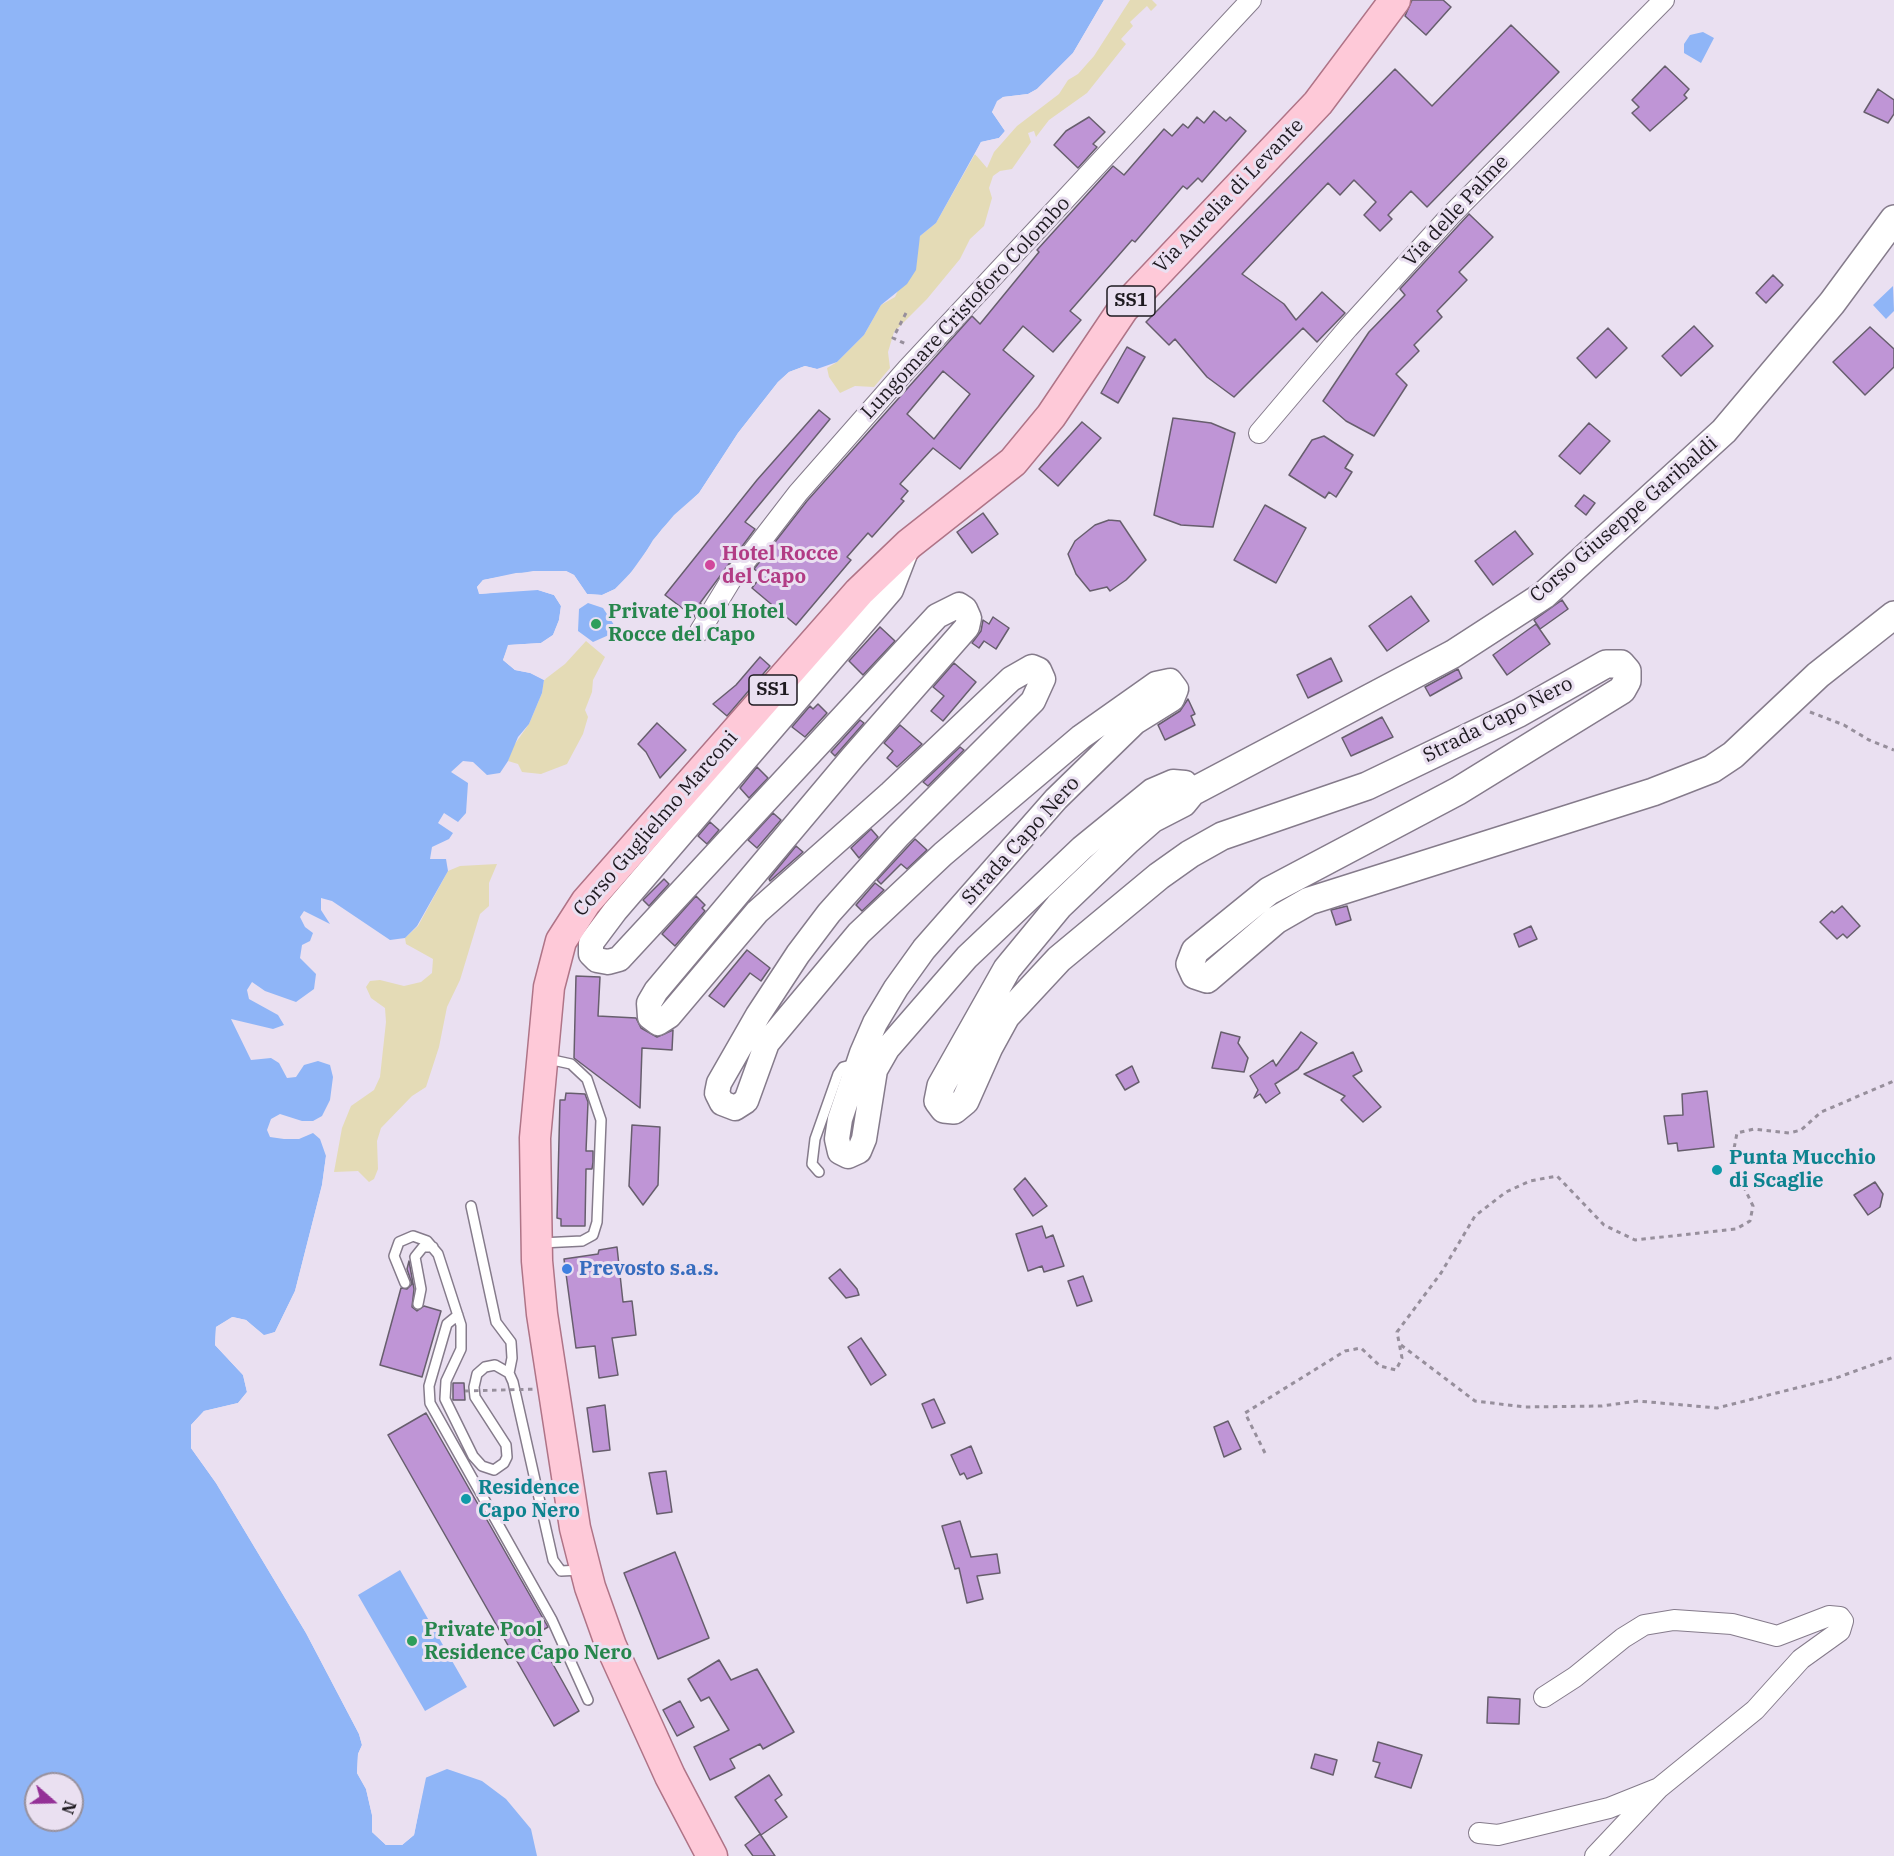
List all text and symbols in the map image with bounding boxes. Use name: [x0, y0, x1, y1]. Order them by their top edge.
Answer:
street label: Via Aurelia di Levante: [1149, 114, 1309, 278]
street label: Via delle Palme: [1398, 150, 1514, 272]
street label: Lungomare Cristoforo Colombo: [856, 192, 1076, 424]
road number: SS1: [1107, 286, 1155, 316]
street label: Corso Giuseppe Garibaldi: [1525, 432, 1723, 608]
place label: Hotel Rocce del Capo: [722, 542, 838, 589]
marker: Hotel Rocce del Capo: [703, 558, 717, 572]
place label: Private Pool Hotel Rocce del Capo: [608, 600, 785, 647]
marker: Private Pool Hotel Rocce del Capo: [589, 617, 603, 631]
street label: Strada Capo Nero: [1419, 672, 1577, 768]
road number: SS1: [749, 675, 797, 705]
street label: Corso Guglielmo Marconi: [569, 726, 743, 922]
street label: Strada Capo Nero: [957, 772, 1085, 910]
place label: Punta Mucchio di Scaglie: [1729, 1146, 1876, 1193]
marker: Punta Mucchio di Scaglie: [1710, 1163, 1724, 1177]
place label: Prevosto s.a.s.: [579, 1257, 719, 1281]
marker: Prevosto s.a.s.: [560, 1262, 574, 1276]
place label: Residence Capo Nero: [478, 1476, 580, 1523]
marker: Residence Capo Nero: [459, 1492, 473, 1506]
place label: Private Pool Residence Capo Nero: [424, 1618, 632, 1665]
marker: Private Pool Residence Capo Nero: [405, 1634, 419, 1648]
north arrow: [24, 1772, 84, 1832]
text: N: [57, 1798, 81, 1817]

